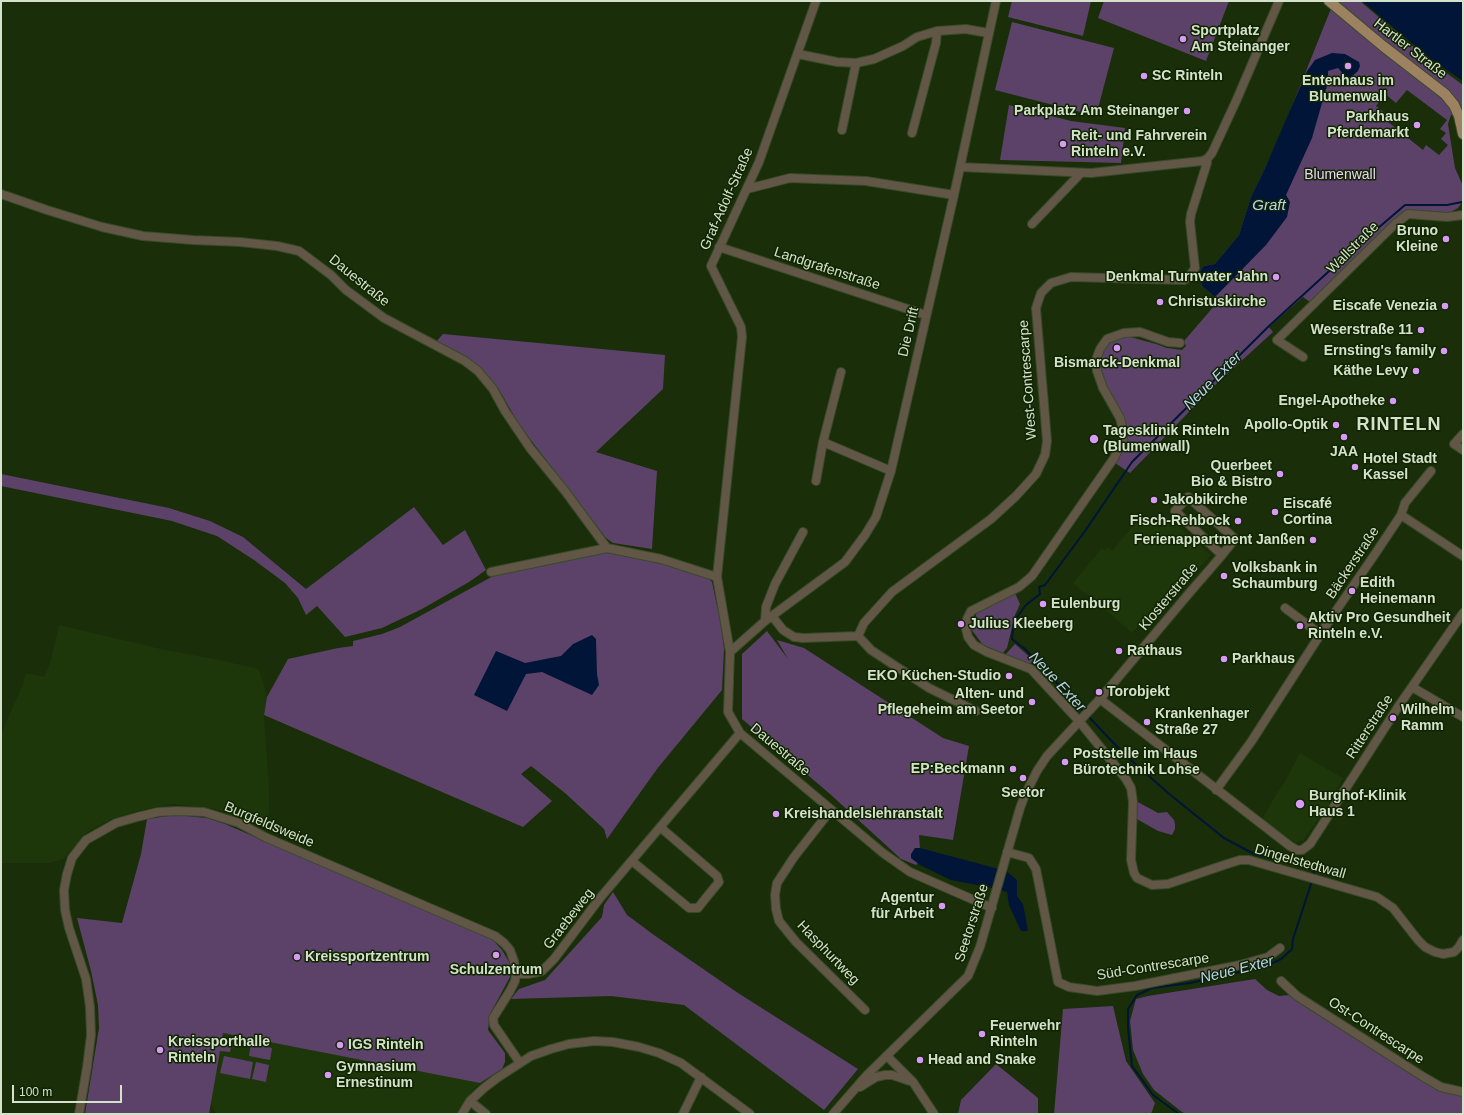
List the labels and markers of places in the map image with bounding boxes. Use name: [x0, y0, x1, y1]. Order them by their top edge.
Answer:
place label: Sportplatz Am Steinanger: [1191, 23, 1290, 56]
marker: Sportplatz Am Steinanger: [1178, 34, 1188, 44]
marker: Entenhaus im Blumenwall: [1343, 61, 1353, 71]
place label: SC Rinteln: [1152, 68, 1223, 84]
marker: SC Rinteln: [1139, 71, 1149, 81]
place label: Entenhaus im Blumenwall: [1302, 73, 1394, 106]
place label: Parkplatz Am Steinanger: [1014, 103, 1179, 119]
marker: Parkplatz Am Steinanger: [1182, 106, 1192, 116]
place label: Parkhaus Pferdemarkt: [1327, 109, 1409, 142]
marker: Parkhaus Pferdemarkt: [1412, 120, 1422, 130]
place label: Reit- und Fahrverein Rinteln e.V.: [1071, 128, 1207, 160]
marker: Reit- und Fahrverein Rinteln e.V.: [1058, 139, 1068, 149]
place label: Bruno Kleine: [1396, 223, 1438, 256]
marker: Bruno Kleine: [1441, 234, 1451, 244]
place label: Denkmal Turnvater Jahn: [1106, 269, 1268, 285]
marker: Denkmal Turnvater Jahn: [1271, 272, 1281, 282]
place label: Christuskirche: [1168, 294, 1266, 310]
marker: Christuskirche: [1155, 297, 1165, 307]
place label: Eiscafe Venezia: [1333, 298, 1437, 314]
marker: Eiscafe Venezia: [1440, 301, 1450, 311]
place label: Weserstraße 11: [1311, 322, 1413, 338]
marker: Weserstraße 11: [1416, 325, 1426, 335]
marker: Bismarck-Denkmal: [1112, 343, 1122, 353]
place label: Ernsting's family: [1324, 343, 1436, 359]
marker: Ernsting's family: [1439, 346, 1449, 356]
place label: Bismarck-Denkmal: [1054, 355, 1180, 371]
place label: Käthe Levy: [1333, 363, 1408, 379]
marker: Käthe Levy: [1411, 366, 1421, 376]
place label: Engel-Apotheke: [1278, 393, 1385, 409]
marker: Engel-Apotheke: [1388, 396, 1398, 406]
place label: Apollo-Optik: [1244, 417, 1328, 433]
marker: Apollo-Optik: [1331, 420, 1341, 430]
place label: Tagesklinik Rinteln (Blumenwall): [1103, 423, 1230, 456]
marker: JAA: [1339, 432, 1349, 442]
marker: Tagesklinik Rinteln (Blumenwall): [1088, 433, 1100, 445]
place label: JAA: [1330, 444, 1358, 460]
place label: Hotel Stadt Kassel: [1363, 451, 1437, 484]
place label: Querbeet Bio & Bistro: [1191, 458, 1272, 490]
marker: Hotel Stadt Kassel: [1350, 462, 1360, 472]
marker: Querbeet Bio & Bistro: [1275, 469, 1285, 479]
place label: Jakobikirche: [1162, 492, 1248, 508]
marker: Jakobikirche: [1149, 495, 1159, 505]
place label: Eiscafé Cortina: [1283, 496, 1332, 528]
marker: Eiscafé Cortina: [1270, 507, 1280, 517]
place label: Fisch-Rehbock: [1130, 513, 1230, 529]
marker: Fisch-Rehbock: [1233, 516, 1243, 526]
place label: Ferienappartment Janßen: [1134, 532, 1305, 548]
marker: Ferienappartment Janßen: [1308, 535, 1318, 545]
place label: Volksbank in Schaumburg: [1232, 560, 1318, 592]
marker: Volksbank in Schaumburg: [1219, 571, 1229, 581]
place label: Edith Heinemann: [1360, 575, 1435, 608]
marker: Edith Heinemann: [1347, 586, 1357, 596]
place label: Eulenburg: [1051, 596, 1120, 612]
marker: Eulenburg: [1038, 599, 1048, 609]
place label: Aktiv Pro Gesundheit Rinteln e.V.: [1308, 610, 1450, 642]
place label: Julius Kleeberg: [969, 616, 1073, 632]
marker: Julius Kleeberg: [956, 619, 966, 629]
marker: Aktiv Pro Gesundheit Rinteln e.V.: [1295, 621, 1305, 631]
place label: Rathaus: [1127, 643, 1182, 659]
marker: Rathaus: [1114, 646, 1124, 656]
place label: Parkhaus: [1232, 651, 1295, 667]
marker: Parkhaus: [1219, 654, 1229, 664]
place label: EKO Küchen-Studio: [867, 668, 1001, 684]
marker: EKO Küchen-Studio: [1004, 671, 1014, 681]
place label: Torobjekt: [1107, 684, 1170, 700]
place label: Alten- und Pflegeheim am Seetor: [878, 686, 1024, 718]
marker: Torobjekt: [1094, 687, 1104, 697]
marker: Alten- und Pflegeheim am Seetor: [1027, 697, 1037, 707]
place label: Wilhelm Ramm: [1401, 702, 1455, 734]
place label: Krankenhager Straße 27: [1155, 706, 1249, 738]
marker: Wilhelm Ramm: [1388, 713, 1398, 723]
marker: Krankenhager Straße 27: [1142, 717, 1152, 727]
place label: Poststelle im Haus Bürotechnik Lohse: [1073, 746, 1200, 778]
marker: Poststelle im Haus Bürotechnik Lohse: [1060, 757, 1070, 767]
place label: EP:Beckmann: [911, 761, 1005, 777]
marker: EP:Beckmann: [1008, 764, 1018, 774]
marker: Seetor: [1018, 773, 1028, 783]
place label: Seetor: [1001, 785, 1045, 801]
place label: Burghof-Klinik Haus 1: [1309, 788, 1406, 820]
marker: Burghof-Klinik Haus 1: [1294, 798, 1306, 810]
place label: Kreishandelslehranstalt: [784, 806, 943, 822]
marker: Kreishandelslehranstalt: [771, 809, 781, 819]
place label: Agentur für Arbeit: [871, 890, 934, 922]
marker: Agentur für Arbeit: [937, 901, 947, 911]
place label: Kreissportzentrum: [305, 949, 429, 965]
marker: Schulzentrum: [491, 950, 501, 960]
marker: Kreissportzentrum: [292, 952, 302, 962]
place label: Schulzentrum: [450, 962, 542, 978]
place label: Feuerwehr Rinteln: [990, 1018, 1061, 1050]
marker: Feuerwehr Rinteln: [977, 1029, 987, 1039]
place label: Kreissporthalle Rinteln: [168, 1034, 270, 1066]
place label: IGS Rinteln: [348, 1037, 423, 1053]
marker: IGS Rinteln: [335, 1040, 345, 1050]
marker: Kreissporthalle Rinteln: [155, 1045, 165, 1055]
place label: Head and Snake: [928, 1052, 1036, 1068]
marker: Head and Snake: [915, 1055, 925, 1065]
place label: Gymnasium Ernestinum: [336, 1059, 416, 1092]
marker: Gymnasium Ernestinum: [323, 1070, 333, 1080]

